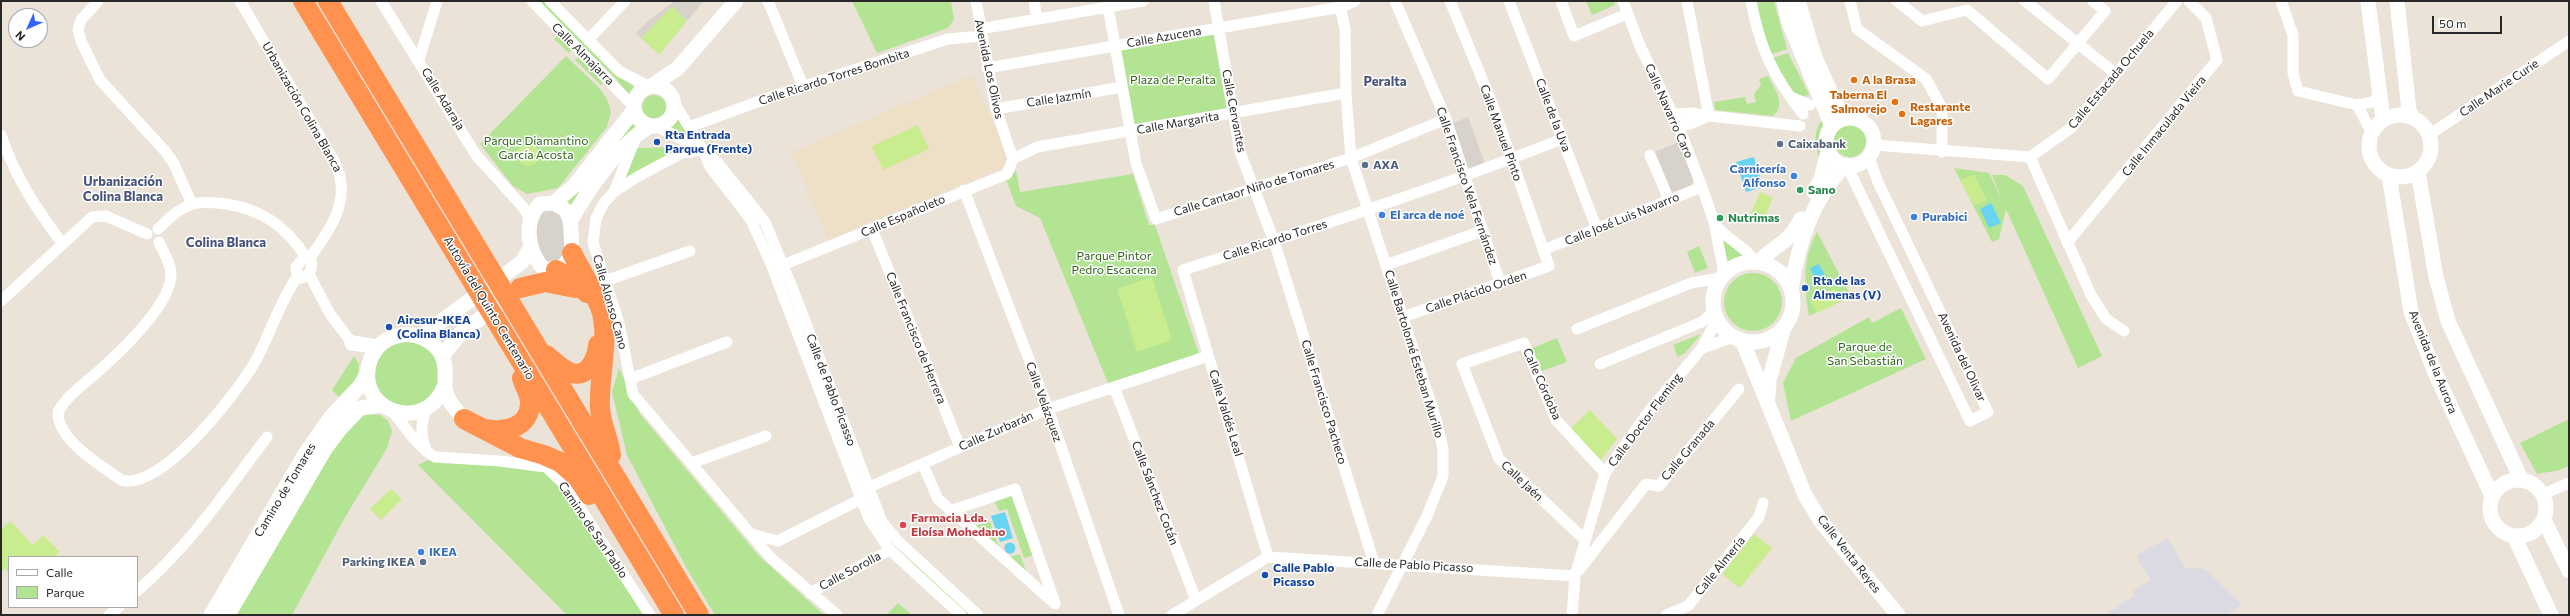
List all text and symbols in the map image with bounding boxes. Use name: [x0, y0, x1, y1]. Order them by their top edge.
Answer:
north arrow: [8, 8, 48, 48]
scale bar: [2434, 8, 2504, 34]
text: 50 m: [2439, 16, 2467, 30]
street label: Avenida Los Olivos: [971, 18, 1007, 120]
street label: Calle Almajarra: [549, 20, 617, 88]
street label: Calle Azucena: [1126, 23, 1202, 51]
street label: Calle Estacada Ochuela: [2065, 26, 2157, 132]
text: N: [12, 29, 27, 44]
street label: Urbanización Colina Blanca: [259, 39, 345, 175]
street label: Calle Ricardo Torres Bombita: [757, 46, 911, 108]
street label: Calle Marie Curie: [2457, 56, 2541, 120]
street label: Calle Navarro Caro: [1642, 62, 1696, 160]
street label: Calle Adaraja: [418, 65, 468, 133]
street label: Calle Cervantes: [1219, 68, 1249, 154]
park label: Plaza de Peralta: [1130, 73, 1216, 87]
place label: A la Brasa: [1862, 73, 1916, 87]
street label: Calle Inmaculada Vieira: [2119, 73, 2209, 179]
district label: Peralta: [1363, 74, 1407, 90]
marker: A la Brasa: [1849, 75, 1859, 85]
street label: Calle de la Uva: [1532, 76, 1574, 154]
street label: Calle Manuel Pinto: [1477, 83, 1525, 183]
street label: Calle Jazmín: [1026, 86, 1092, 110]
place label: Taberna El Salmorejo: [1829, 88, 1887, 116]
marker: Taberna El Salmorejo: [1890, 97, 1900, 107]
place label: Restarante Lagares: [1910, 100, 1971, 128]
street label: Calle Francisco Vela Fernández: [1433, 105, 1501, 267]
street label: Calle Margarita: [1136, 109, 1220, 137]
marker: Restarante Lagares: [1897, 109, 1907, 119]
place label: Rta Entrada Parque (Frente): [665, 128, 752, 156]
park label: Parque Diamantino García Acosta: [484, 134, 588, 162]
marker: Rta Entrada Parque (Frente): [652, 137, 662, 147]
place label: Caixabank: [1788, 137, 1846, 151]
marker: Caixabank: [1775, 139, 1785, 149]
street label: Calle Cantaor Niño de Tomares: [1172, 157, 1336, 219]
place label: AXA: [1373, 158, 1399, 172]
marker: AXA: [1360, 160, 1370, 170]
place label: Carnicería Alfonso: [1729, 162, 1786, 190]
marker: Carnicería Alfonso: [1789, 171, 1799, 181]
district label: Urbanización Colina Blanca: [83, 174, 163, 205]
place label: Sano: [1808, 183, 1836, 197]
marker: Sano: [1795, 185, 1805, 195]
street label: Calle José Luis Navarro: [1563, 189, 1681, 249]
street label: Calle Españoleto: [859, 192, 947, 240]
place label: El arca de noé: [1390, 208, 1464, 222]
marker: El arca de noé: [1377, 210, 1387, 220]
place label: Purabici: [1922, 210, 1967, 224]
place label: Nutrimas: [1728, 211, 1780, 225]
marker: Purabici: [1909, 212, 1919, 222]
marker: Nutrimas: [1715, 213, 1725, 223]
street label: Calle Ricardo Torres: [1221, 216, 1329, 264]
street label: Autovía del Quinto Centenario: [440, 234, 538, 382]
district label: Colina Blanca: [186, 235, 266, 251]
park label: Parque Pintor Pedro Escacena: [1072, 249, 1156, 277]
street label: Calle Alonso Cano: [590, 253, 630, 351]
street label: Calle Bartolomé Esteban Murillo: [1382, 268, 1446, 440]
street label: Calle Plácido Orden: [1424, 268, 1528, 316]
street label: Calle Francisco de Herrera: [883, 270, 949, 406]
place label: Rta de las Almenas (V): [1813, 274, 1881, 302]
marker: Rta de las Almenas (V): [1800, 283, 1810, 293]
street label: Avenida de la Aurora: [2406, 308, 2460, 416]
street label: Avenida del Olivar: [1935, 310, 1989, 404]
place label: Airesur-IKEA (Colina Blanca): [397, 313, 481, 341]
marker: Airesur-IKEA (Colina Blanca): [384, 322, 394, 332]
street label: Calle de Pablo Picasso: [803, 332, 859, 448]
street label: Calle Francisco Pacheco: [1298, 338, 1350, 466]
park label: Parque de San Sebastián: [1827, 340, 1903, 368]
street label: Calle Córdoba: [1520, 346, 1564, 422]
street label: Calle Velázquez: [1023, 360, 1065, 444]
street label: Calle Valdés Leal: [1206, 368, 1246, 458]
street label: Calle Doctor Fleming: [1605, 370, 1685, 470]
street label: Calle Zurbarán: [957, 408, 1035, 454]
street label: Calle Granada: [1658, 417, 1718, 483]
street label: Calle Sánchez Cotán: [1129, 439, 1181, 547]
street label: Camino de Tomares: [251, 440, 319, 540]
street label: Calle Jaén: [1498, 458, 1546, 504]
street label: Camino de San Pablo: [555, 479, 631, 581]
place label: Farmacia Lda. Eloísa Mohedano: [911, 511, 1006, 539]
street label: Calle Venta Reyes: [1814, 512, 1884, 596]
marker: Farmacia Lda. Eloísa Mohedano: [898, 520, 908, 530]
street label: Calle Almería: [1692, 534, 1748, 598]
place label: IKEA: [429, 545, 457, 559]
marker: IKEA: [416, 547, 426, 557]
street label: Calle Sorolla: [817, 549, 883, 593]
place label: Parking IKEA: [342, 555, 415, 569]
street label: Calle de Pablo Picasso: [1354, 555, 1474, 575]
legend: [8, 556, 138, 608]
marker: Parking IKEA: [418, 557, 428, 567]
place label: Calle Pablo Picasso: [1273, 561, 1334, 589]
text: Calle: [46, 565, 73, 579]
marker: Calle Pablo Picasso: [1260, 570, 1270, 580]
text: Parque: [46, 585, 84, 599]

